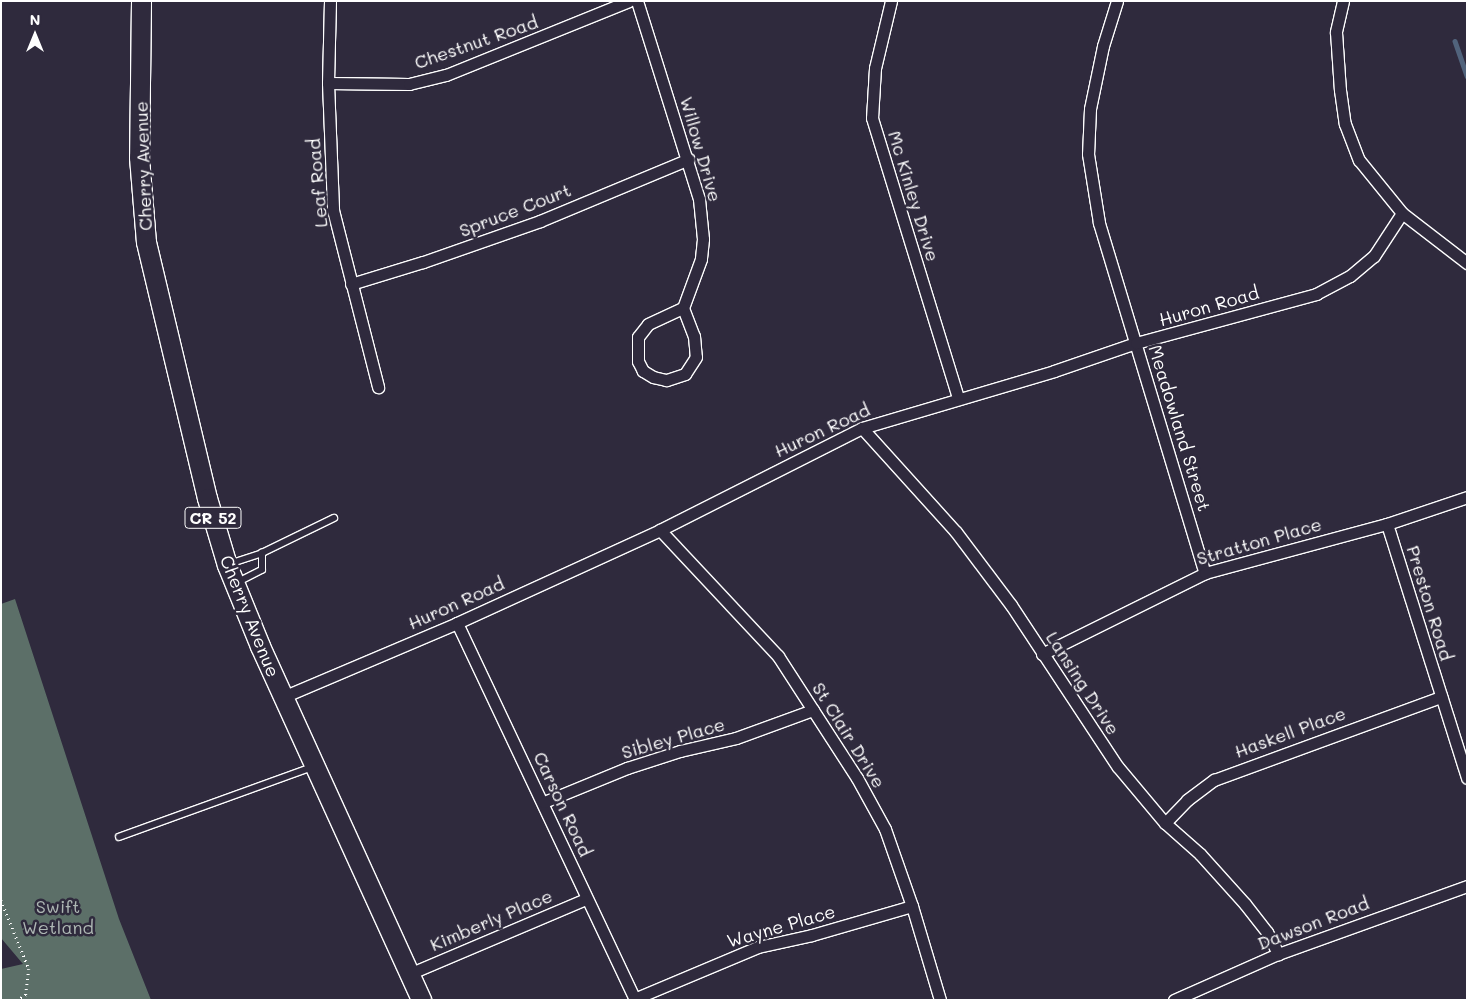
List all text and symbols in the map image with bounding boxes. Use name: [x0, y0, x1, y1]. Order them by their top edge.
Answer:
north arrow: [10, 10, 60, 60]
text: N: [30, 10, 40, 29]
street label: Chestnut Road: [411, 11, 541, 73]
street label: Willow Drive: [676, 94, 726, 204]
street label: Cherry Avenue: [130, 101, 156, 231]
street label: Mc Kinley Drive: [884, 128, 944, 264]
street label: Leaf Road: [302, 138, 332, 228]
street label: Spruce Court: [456, 179, 574, 241]
street label: Huron Road: [1157, 281, 1261, 331]
street label: Meadowland Street: [1144, 342, 1216, 514]
street label: Huron Road: [771, 398, 873, 462]
road number: CR 52: [184, 504, 242, 532]
street label: Stratton Place: [1194, 513, 1324, 569]
street label: Preston Road: [1402, 543, 1458, 663]
street label: Cherry Avenue: [216, 552, 284, 680]
street label: Huron Road: [405, 572, 507, 634]
street label: Lansing Drive: [1042, 627, 1124, 739]
street label: St Clair Drive: [808, 678, 890, 792]
street label: Haskell Place: [1231, 702, 1349, 762]
street label: Sibley Place: [619, 713, 727, 763]
street label: Carson Road: [529, 748, 597, 860]
street label: Kimberly Place: [427, 885, 555, 955]
street label: Dawson Road: [1254, 892, 1372, 954]
park label: Swift Wetland: [22, 896, 94, 939]
street label: Wayne Place: [724, 900, 838, 952]

